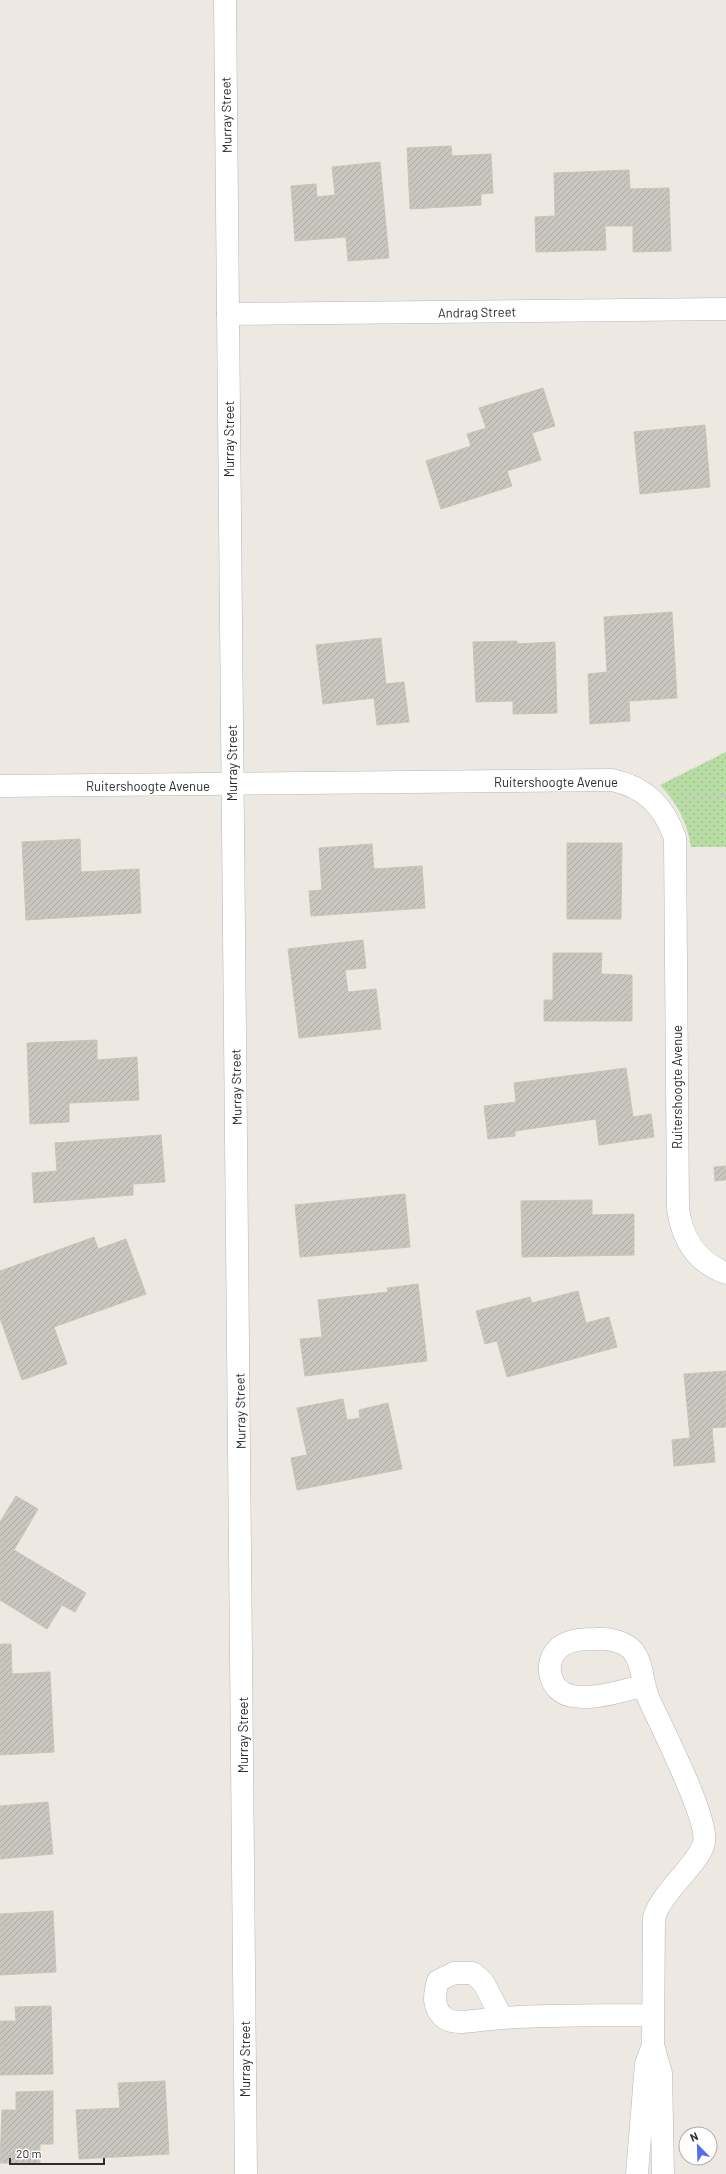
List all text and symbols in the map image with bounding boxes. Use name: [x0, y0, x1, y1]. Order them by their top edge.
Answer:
street label: Murray Street: [217, 77, 235, 153]
street label: Andrag Street: [438, 303, 516, 321]
street label: Murray Street: [221, 401, 237, 477]
street label: Murray Street: [224, 725, 240, 801]
street label: Ruitershoogte Avenue: [494, 774, 618, 790]
street label: Ruitershoogte Avenue: [86, 778, 210, 794]
street label: Ruitershoogte Avenue: [669, 1025, 685, 1149]
street label: Murray Street: [227, 1049, 245, 1125]
street label: Murray Street: [231, 1373, 249, 1449]
street label: Murray Street: [235, 1697, 251, 1773]
street label: Murray Street: [237, 2021, 253, 2097]
north arrow: [678, 2126, 718, 2166]
text: N: [688, 2129, 700, 2144]
scale bar: [10, 2140, 104, 2166]
text: 20 m: [16, 2146, 42, 2160]

